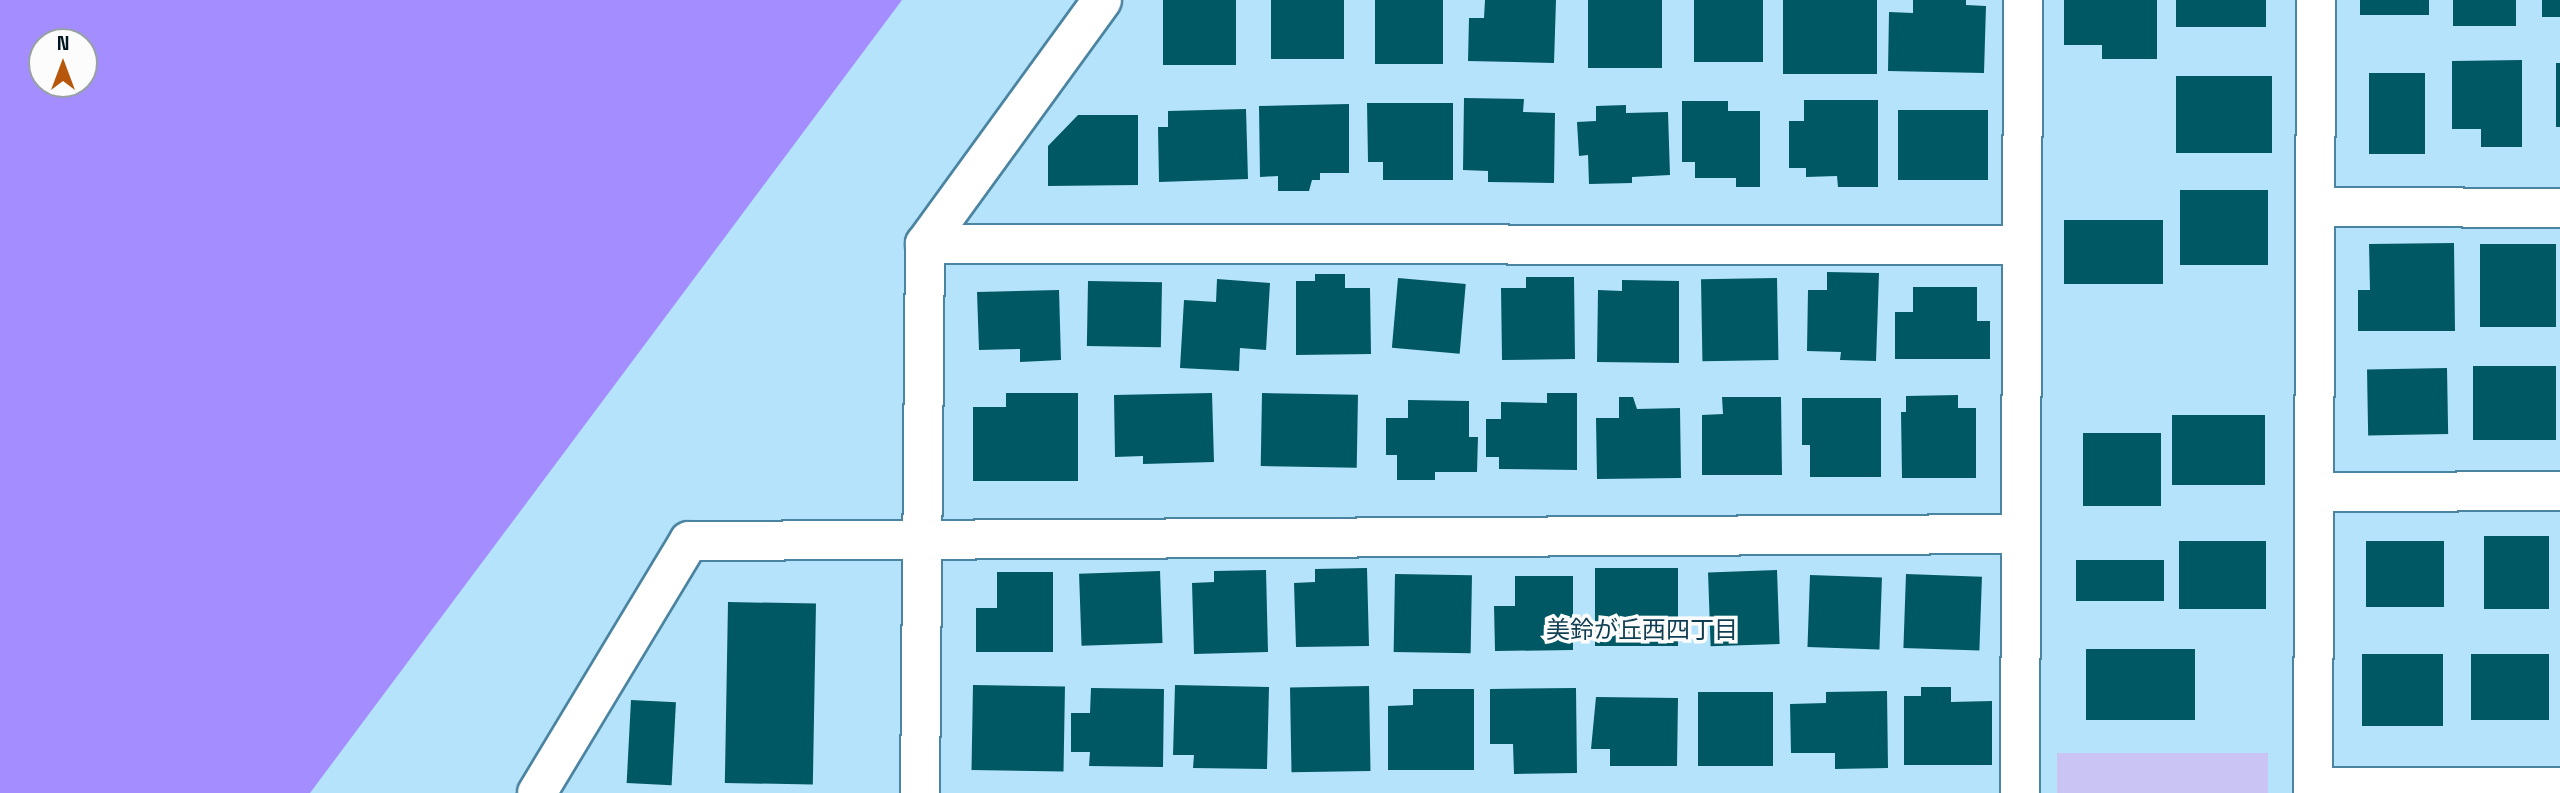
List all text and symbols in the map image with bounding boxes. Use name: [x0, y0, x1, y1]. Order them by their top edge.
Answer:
north arrow: [28, 28, 98, 98]
text: N: [57, 31, 69, 56]
district label: 美鈴が丘西四丁目: [1546, 616, 1738, 644]

